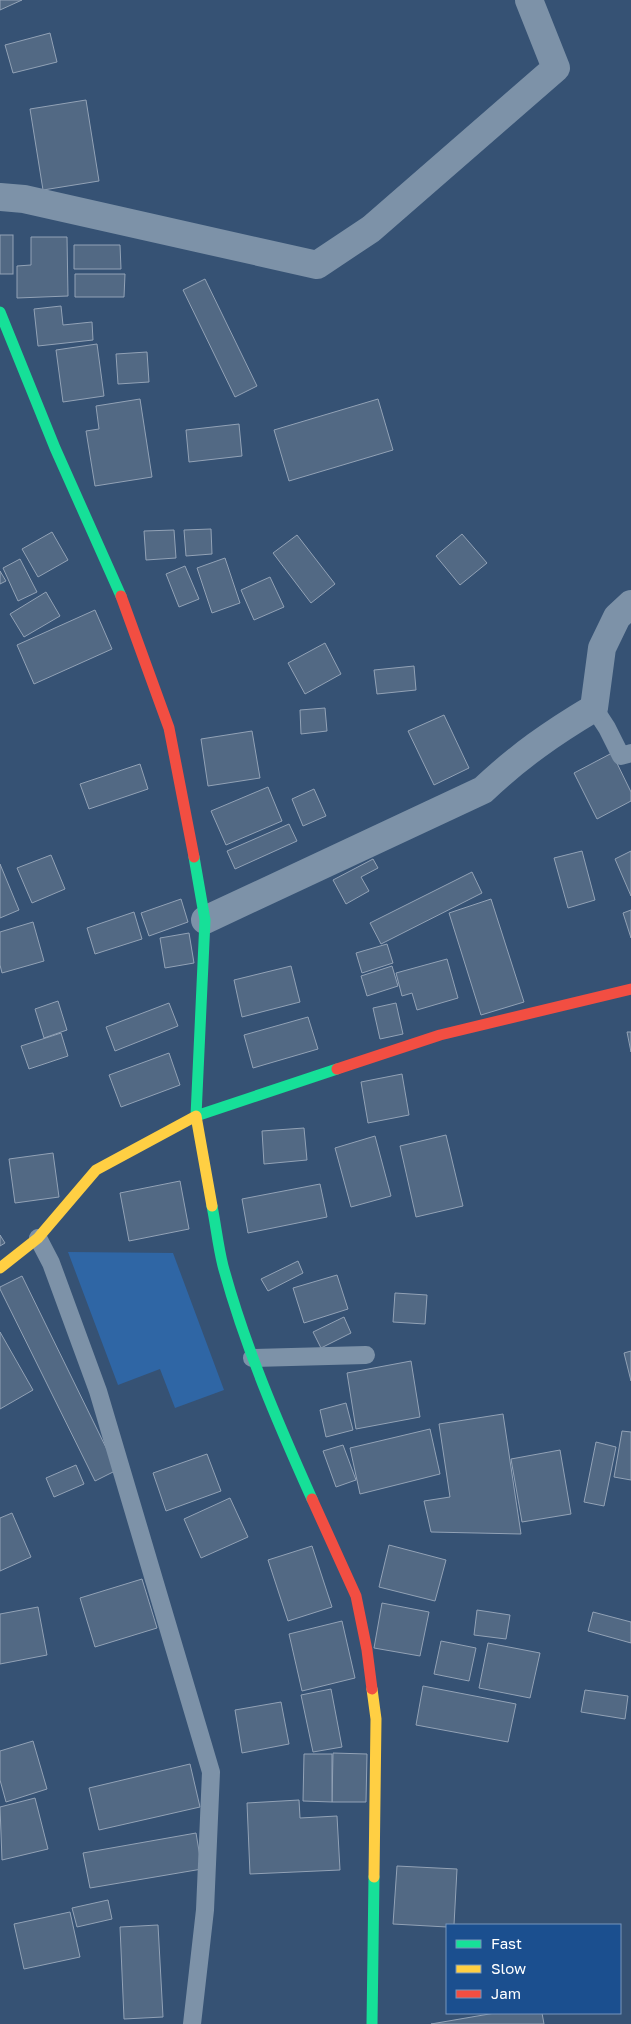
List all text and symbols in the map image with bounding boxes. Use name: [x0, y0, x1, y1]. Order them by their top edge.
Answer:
legend: [446, 1924, 621, 2014]
text: Fast: [491, 1934, 522, 1952]
text: Slow: [491, 1959, 526, 1977]
text: Jam: [491, 1984, 521, 2002]

